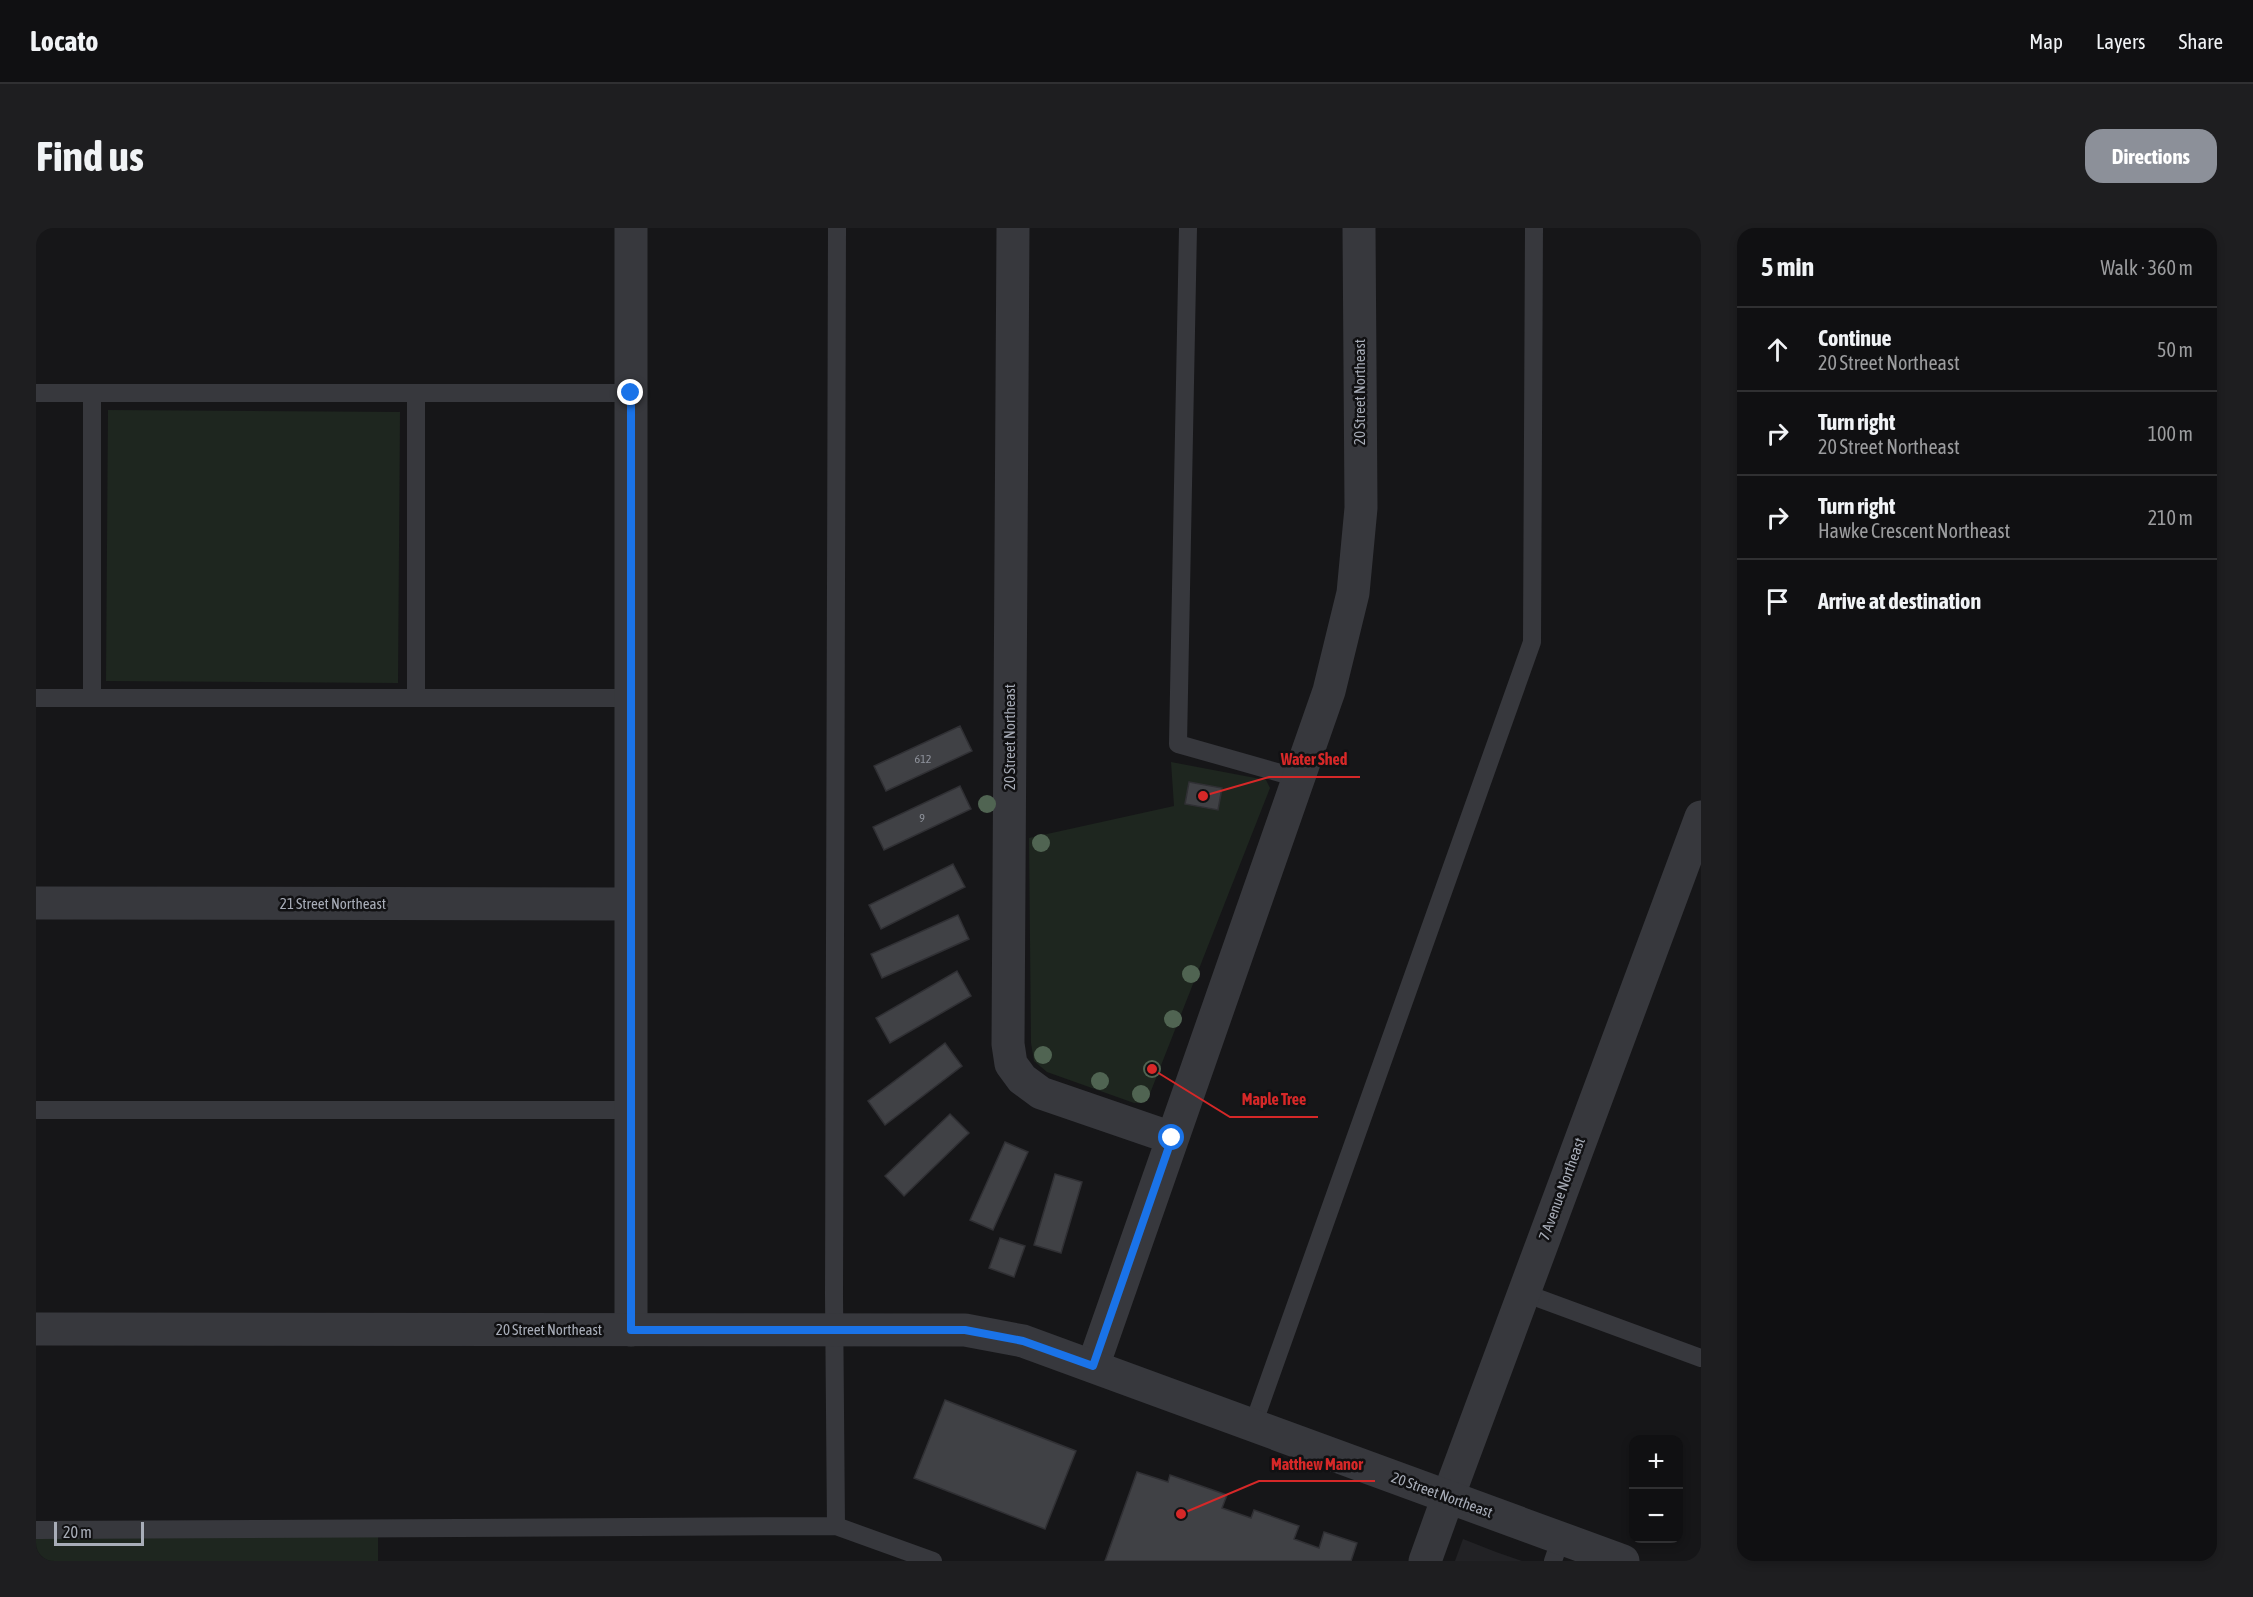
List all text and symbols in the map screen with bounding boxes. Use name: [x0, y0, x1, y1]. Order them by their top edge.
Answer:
text: Locato: [30, 25, 98, 57]
text: Map: [2029, 29, 2063, 53]
text: Layers: [2096, 29, 2146, 53]
text: Share: [2179, 29, 2223, 53]
button: Directions: [2085, 129, 2217, 183]
text: Find us: [36, 132, 144, 180]
text: 5 min: [1761, 252, 1814, 282]
text: Walk · 360 m: [2101, 256, 2193, 279]
text: Continue: [1818, 325, 1892, 351]
icon: ahead: [1761, 333, 1794, 366]
text: 50 m: [2157, 338, 2193, 361]
street label: 20 Street Northeast: [1351, 339, 1368, 445]
text: 20 Street Northeast: [1818, 351, 1960, 374]
route end: [617, 379, 643, 405]
text: Turn right: [1818, 409, 1895, 435]
icon: right: [1761, 417, 1794, 450]
text: 100 m: [2148, 422, 2193, 445]
text: 20 Street Northeast: [1818, 435, 1960, 458]
text: Turn right: [1818, 493, 1895, 519]
icon: right: [1761, 501, 1794, 534]
text: 210 m: [2148, 506, 2193, 529]
text: Hawke Crescent Northeast: [1818, 519, 2010, 542]
icon: arrive: [1761, 585, 1794, 618]
text: Arrive at destination: [1818, 588, 1981, 614]
street label: 20 Street Northeast: [1001, 684, 1018, 790]
callout: Water Shed: [1269, 743, 1360, 777]
text: Water Shed: [1280, 750, 1348, 768]
house number: 612: [915, 752, 931, 766]
house number: 9: [919, 811, 925, 825]
street label: 21 Street Northeast: [280, 895, 386, 912]
callout: Maple Tree: [1230, 1083, 1318, 1117]
text: Maple Tree: [1242, 1090, 1306, 1108]
route start: [1158, 1124, 1184, 1150]
street label: 7 Avenue Northeast: [1535, 1135, 1588, 1242]
street label: 20 Street Northeast: [496, 1321, 602, 1338]
map controls: [1629, 1435, 1683, 1543]
button: +: [1629, 1435, 1683, 1489]
callout: Matthew Manor: [1259, 1447, 1375, 1481]
text: Matthew Manor: [1271, 1455, 1363, 1473]
street label: 20 Street Northeast: [1389, 1468, 1495, 1521]
button: −: [1629, 1489, 1683, 1543]
scale bar: [54, 1519, 144, 1546]
text: 20 m: [63, 1523, 92, 1541]

